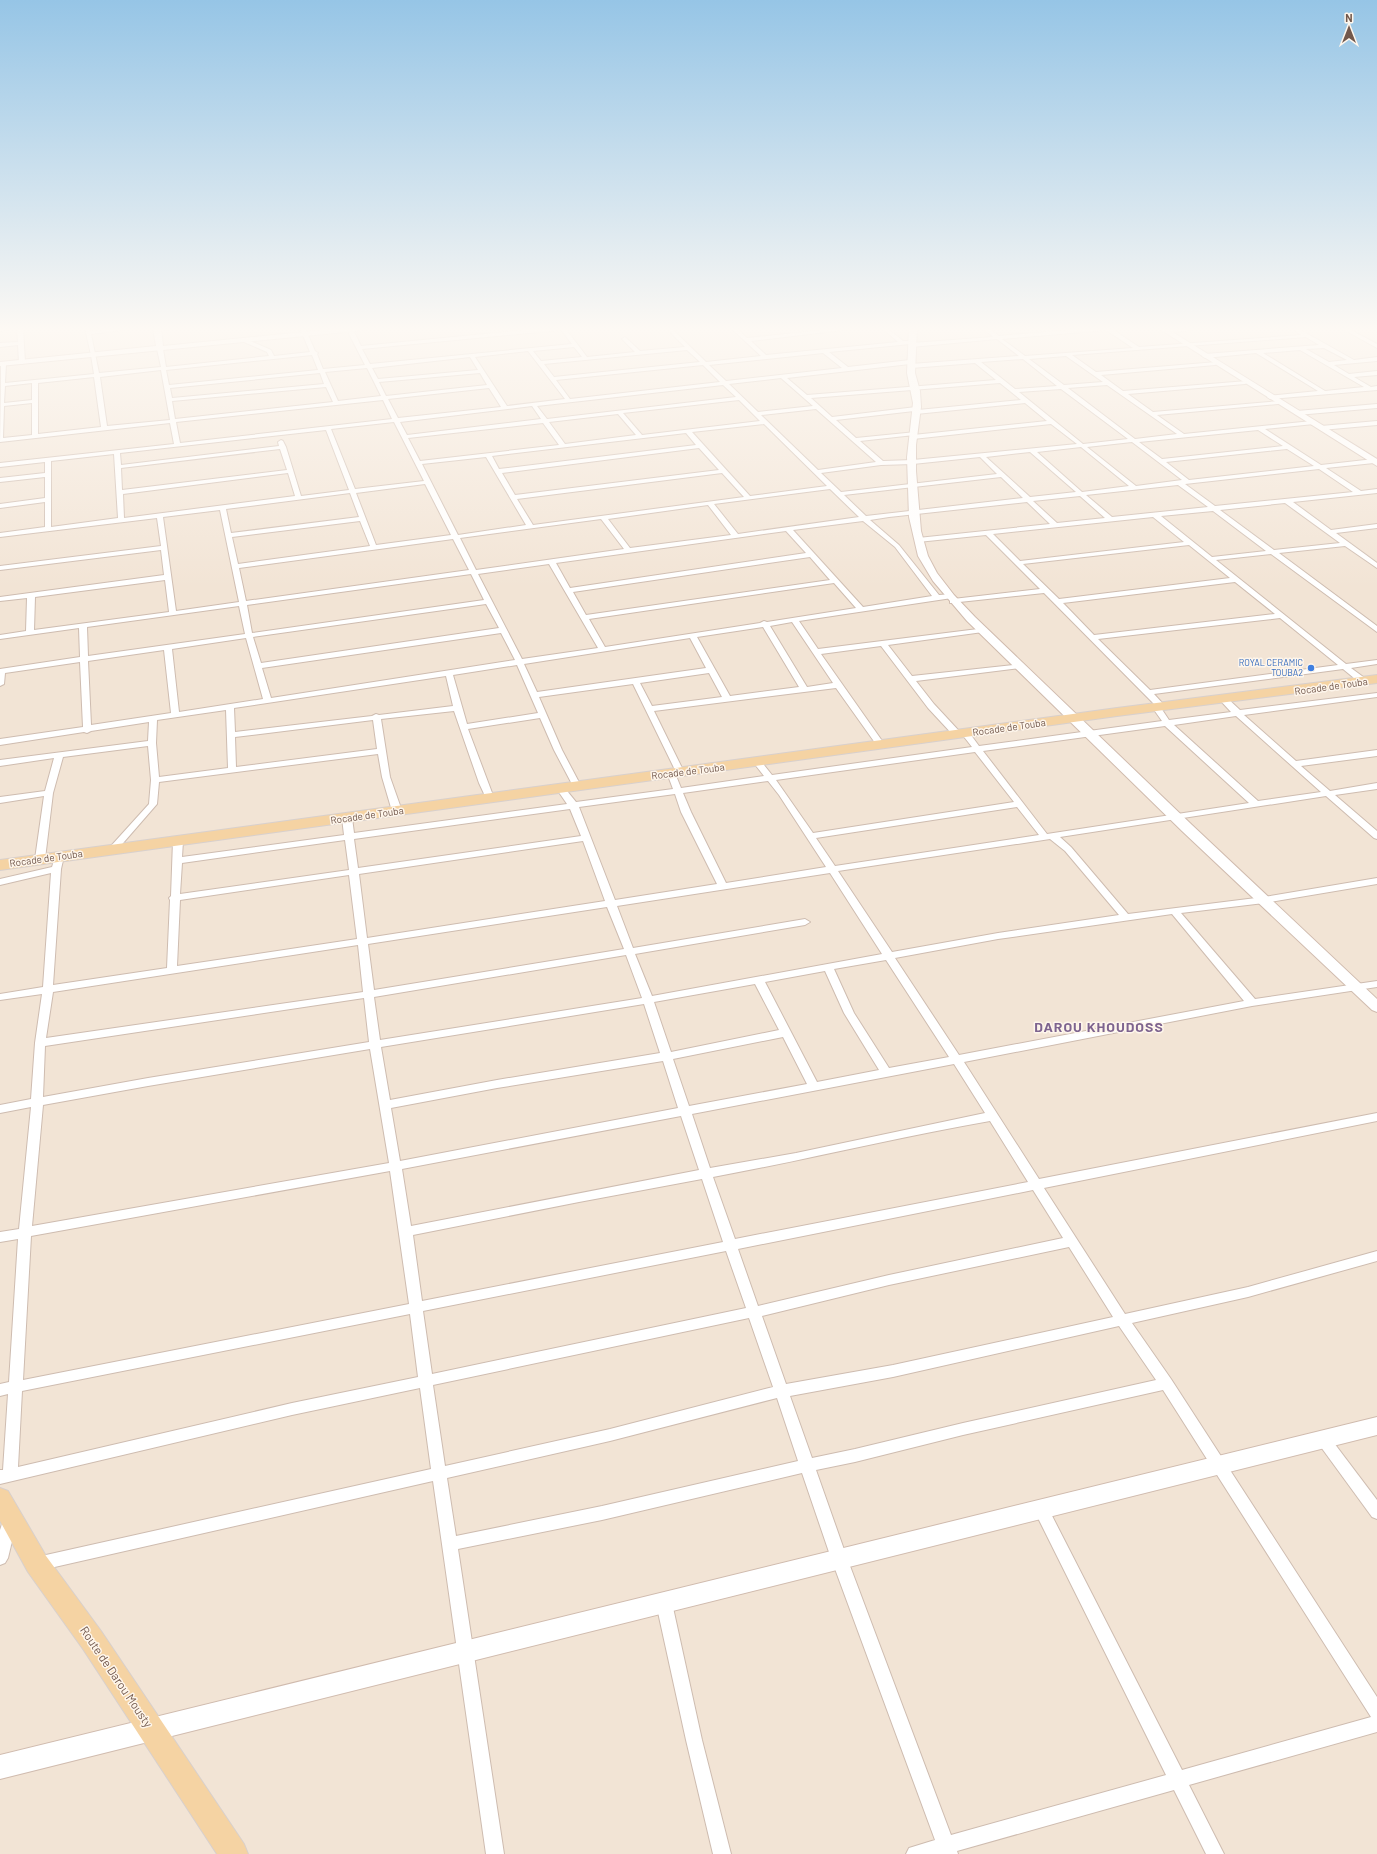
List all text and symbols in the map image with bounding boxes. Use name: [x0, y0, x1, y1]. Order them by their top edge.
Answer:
north arrow: [1329, 8, 1369, 48]
text: N: [1345, 11, 1353, 24]
place label: ROYAL CERAMIC TOUBA2: [1239, 657, 1303, 678]
marker: ROYAL CERAMIC TOUBA2: [1306, 663, 1316, 673]
street label: Rocade de Touba: [1294, 675, 1368, 697]
street label: Rocade de Touba: [972, 716, 1046, 738]
street label: Rocade de Touba: [651, 761, 725, 781]
street label: Rocade de Touba: [330, 804, 404, 826]
street label: Rocade de Touba: [9, 847, 83, 869]
district label: DAROU KHOUDOSS: [1034, 1018, 1164, 1035]
street label: Route de Darou Mousty: [78, 1623, 156, 1730]

